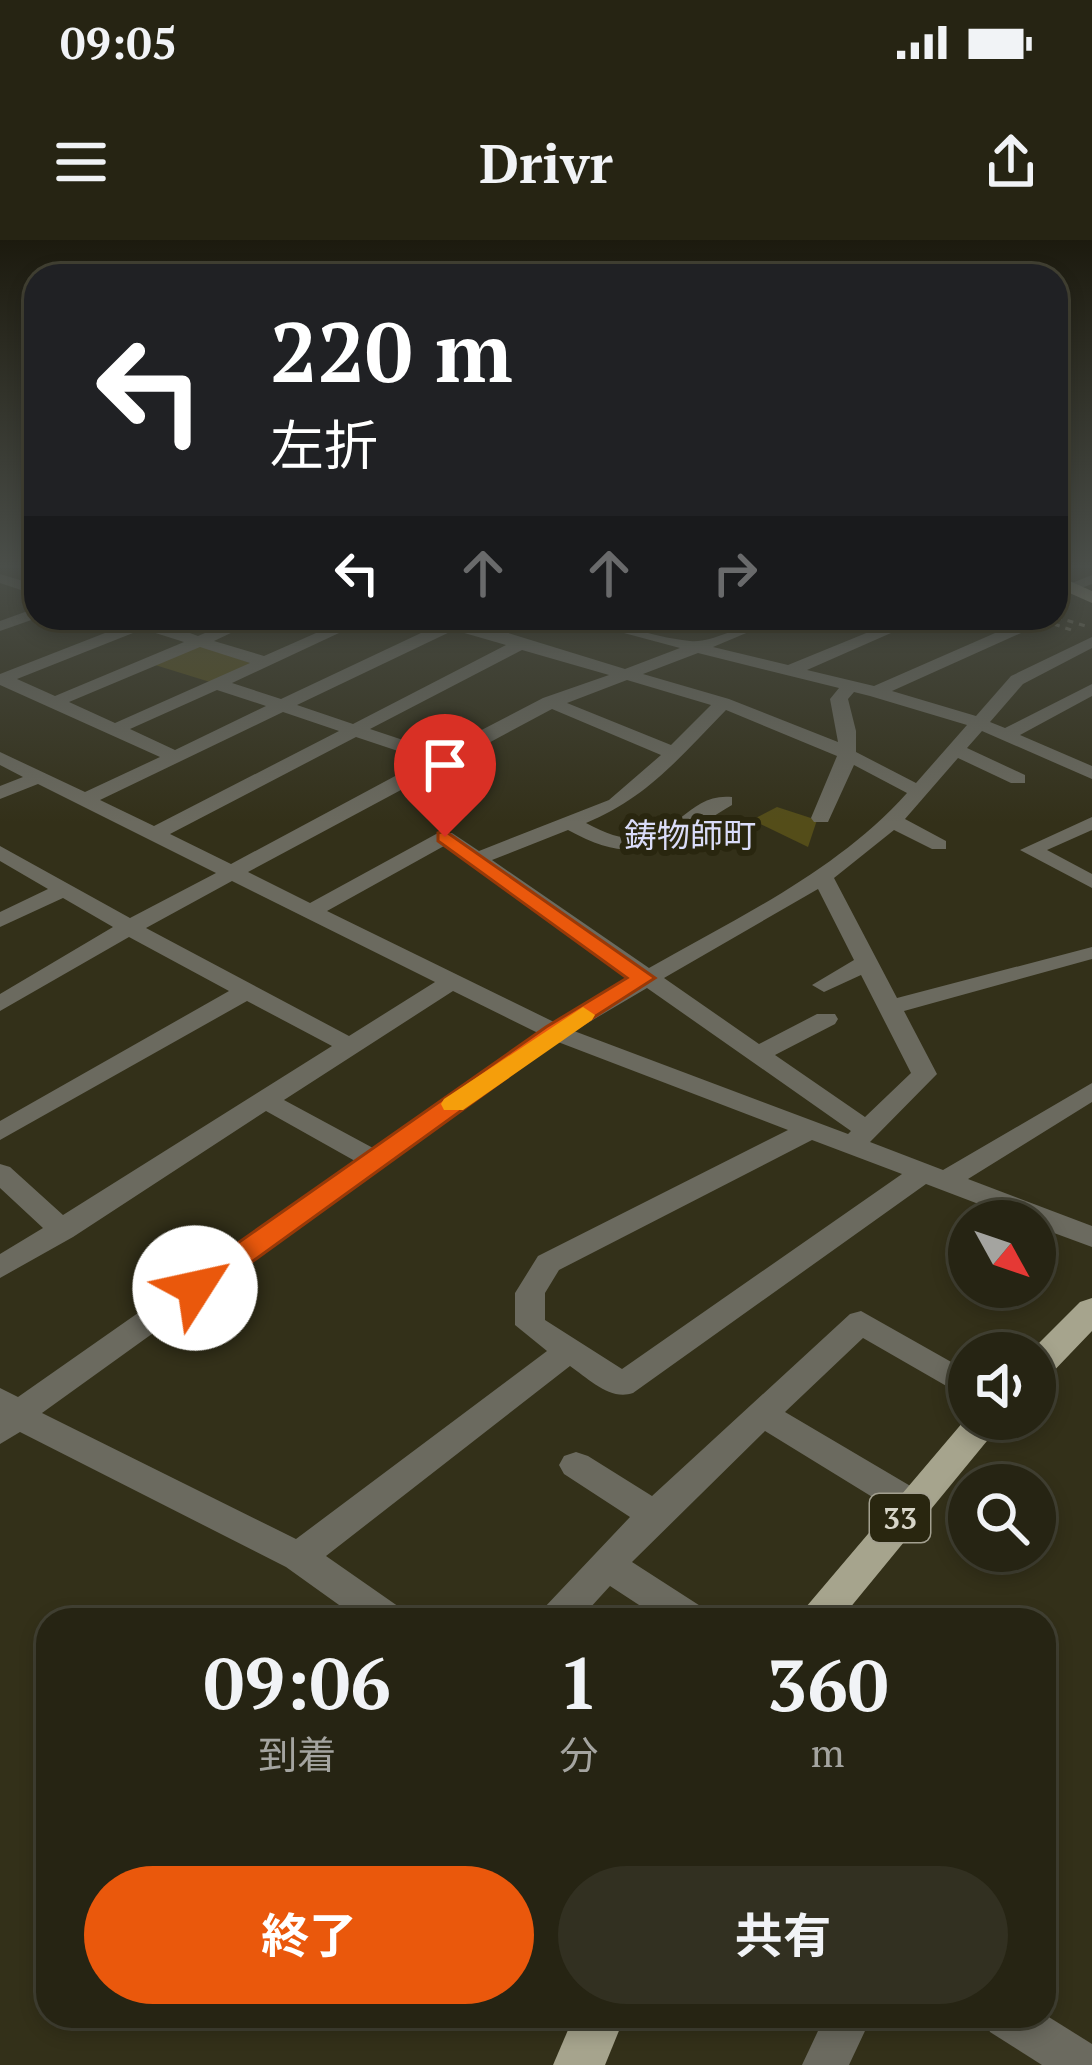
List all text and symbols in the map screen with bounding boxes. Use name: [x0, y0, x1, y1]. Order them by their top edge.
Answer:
text: 09:05: [60, 12, 177, 72]
text: Drivr: [479, 127, 613, 198]
icon: menu: [48, 129, 114, 195]
icon: share: [978, 129, 1044, 195]
text: 220 m: [270, 295, 513, 406]
icon: left: [72, 312, 228, 468]
text: 左折: [270, 409, 378, 480]
icon: left: [324, 540, 390, 606]
icon: ahead: [450, 540, 516, 606]
icon: ahead: [576, 540, 642, 606]
icon: right: [702, 540, 768, 606]
pin: [394, 714, 496, 837]
icon: arrive: [412, 732, 478, 798]
district label: 鋳物師町: [624, 813, 756, 856]
north arrow: [948, 1200, 1056, 1308]
map controls: [948, 1200, 1056, 1572]
position arrow: [132, 1225, 258, 1351]
button: sound: [948, 1332, 1056, 1440]
button: search: [948, 1464, 1056, 1572]
road number: 33: [870, 1494, 930, 1542]
text: 09:06: [203, 1634, 391, 1730]
text: 1: [558, 1634, 599, 1730]
text: 360: [766, 1636, 889, 1732]
text: m: [811, 1726, 844, 1778]
text: 到着: [258, 1728, 336, 1780]
text: 分: [559, 1728, 598, 1780]
button: 終了: [84, 1866, 534, 2004]
button: 共有: [558, 1866, 1008, 2004]

